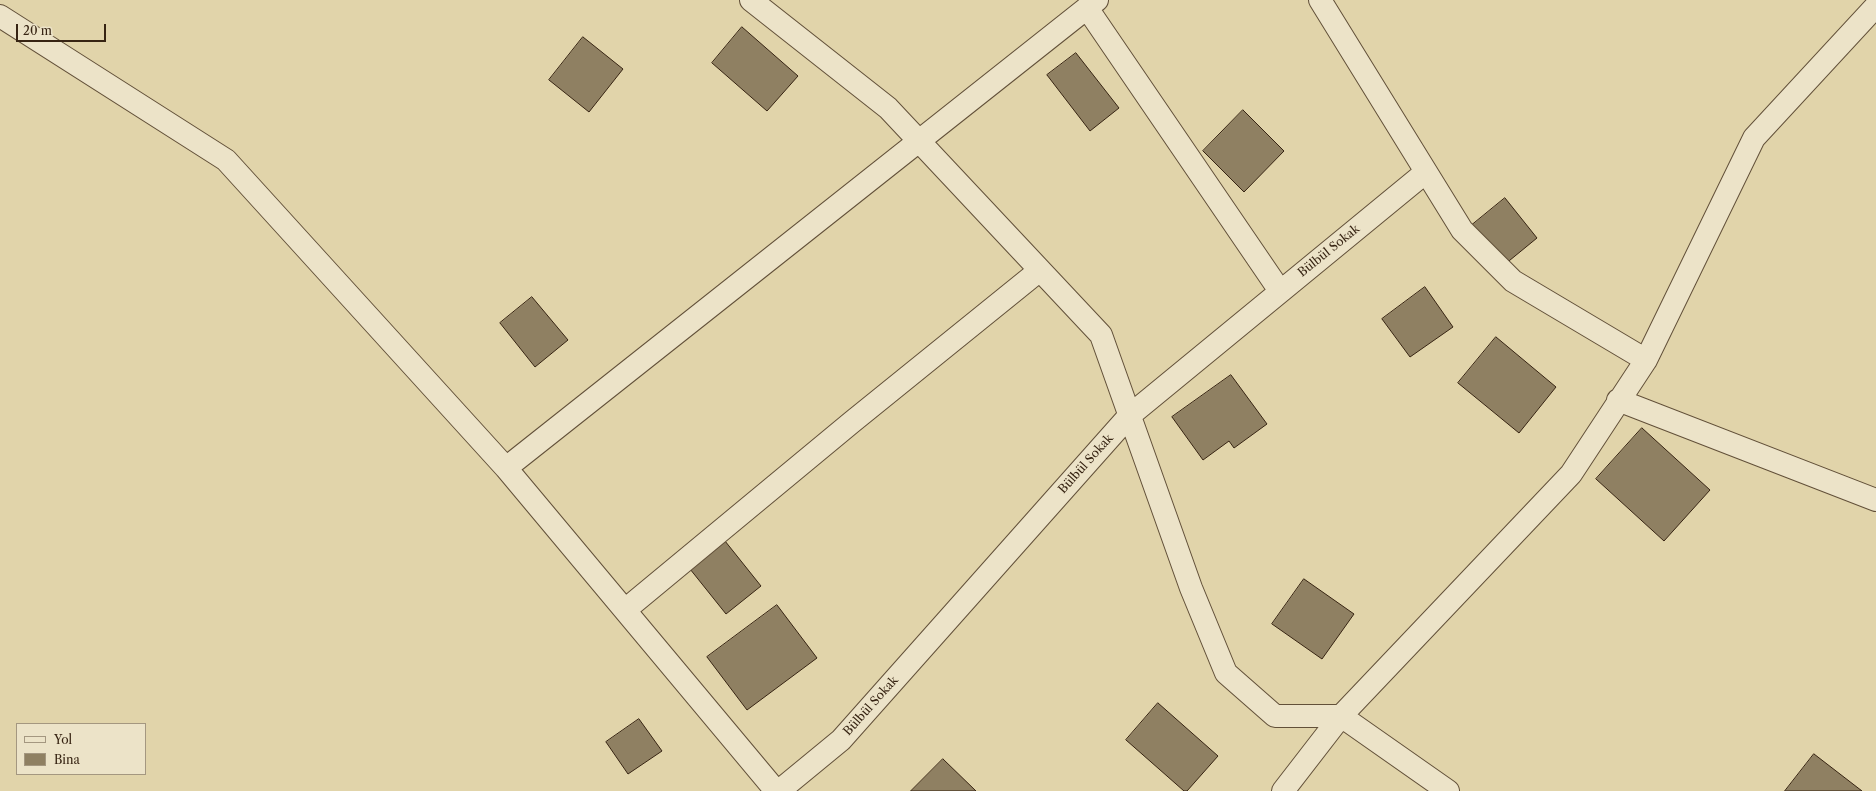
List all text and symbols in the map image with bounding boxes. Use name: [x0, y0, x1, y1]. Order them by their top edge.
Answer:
scale bar: [18, 16, 108, 42]
text: 20 m: [23, 23, 52, 38]
street label: Bülbül Sokak: [1295, 222, 1363, 280]
street label: Bülbül Sokak: [1056, 431, 1116, 497]
street label: Bülbül Sokak: [841, 673, 901, 739]
legend: [16, 723, 146, 775]
text: Yol: [54, 732, 72, 747]
text: Bina: [54, 752, 80, 767]

